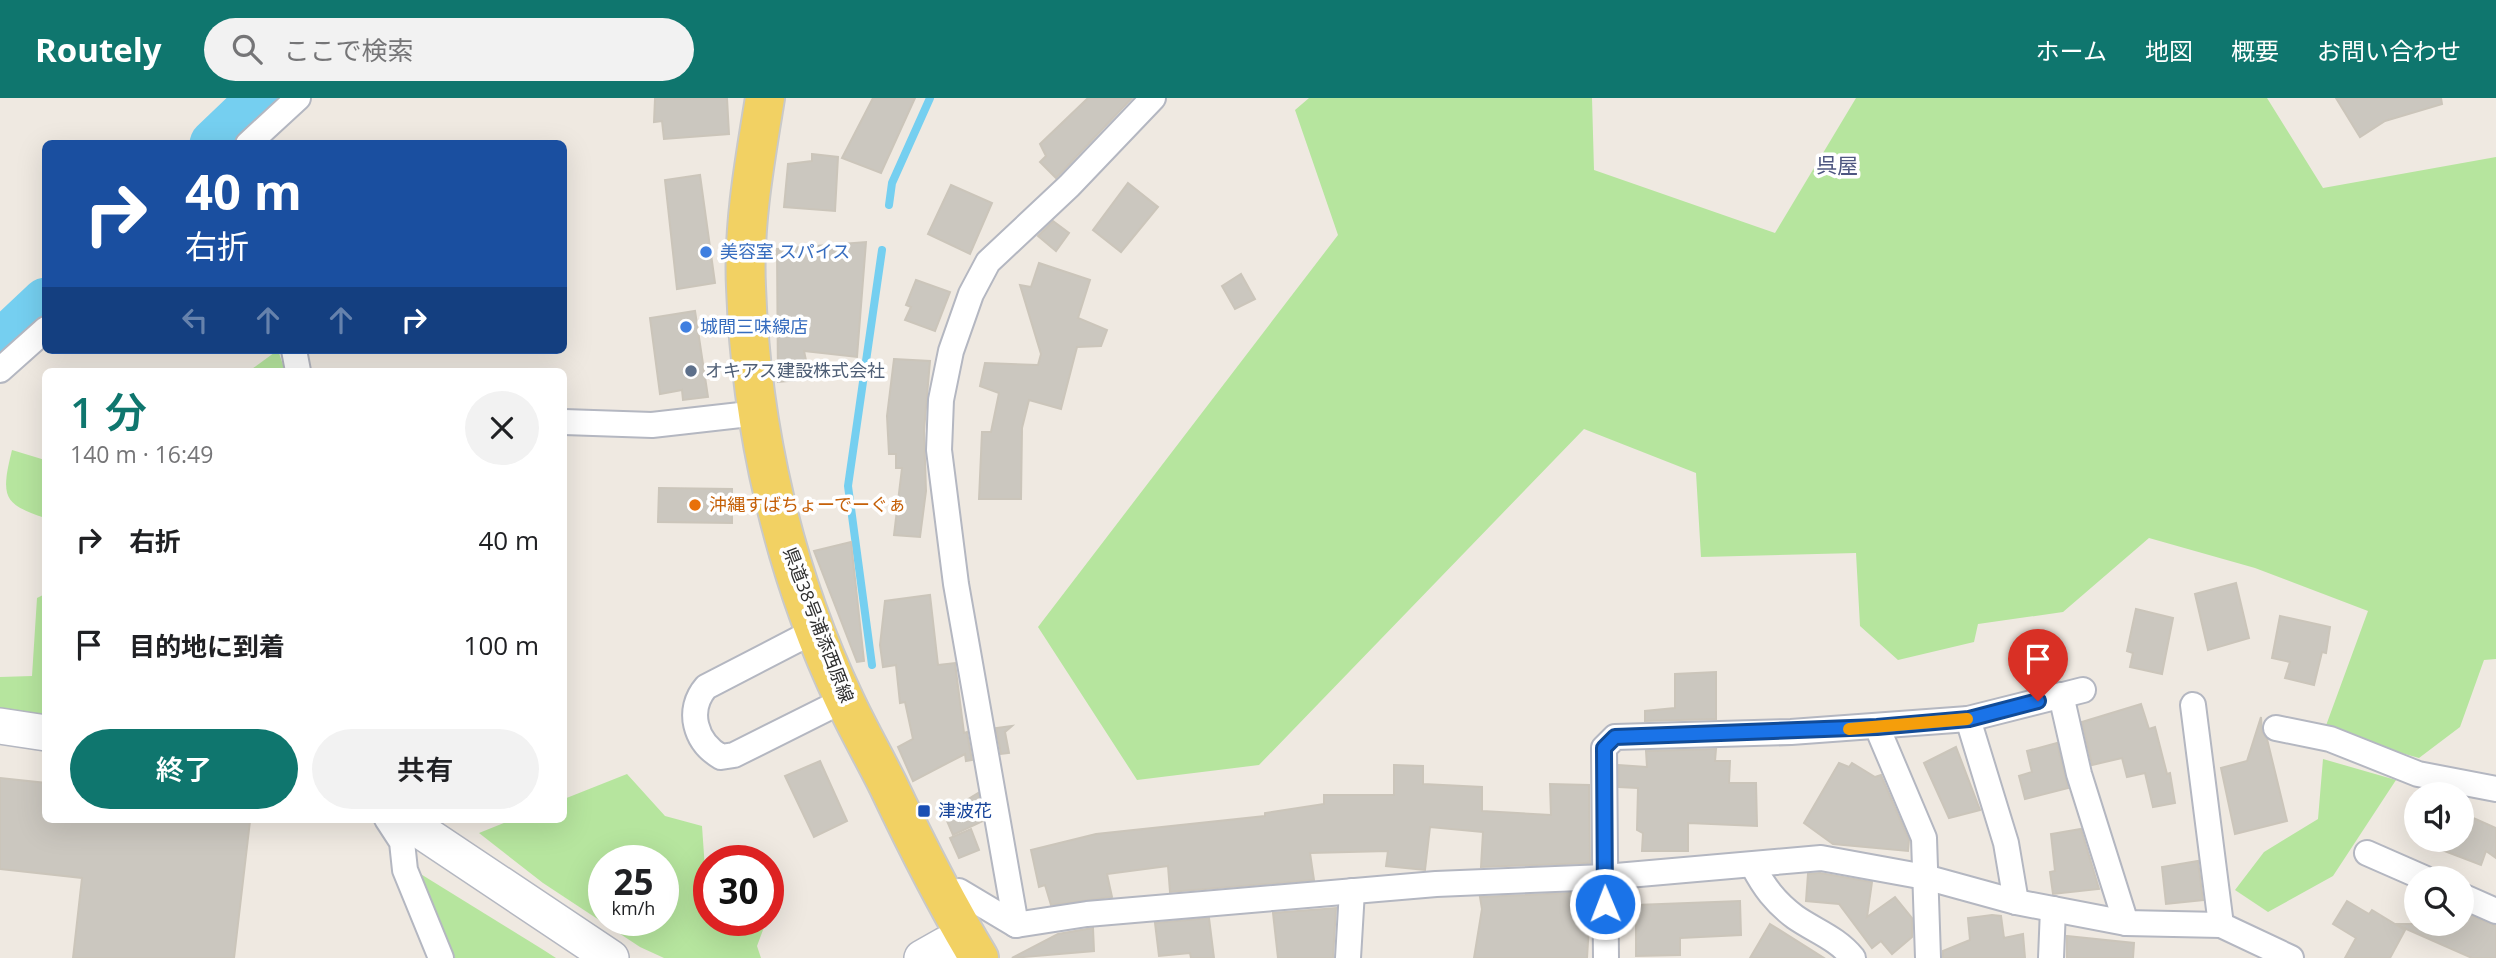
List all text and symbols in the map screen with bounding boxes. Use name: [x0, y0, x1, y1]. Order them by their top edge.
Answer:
search box: [204, 18, 694, 81]
text: Routely: [35, 27, 162, 72]
icon: search: [228, 30, 266, 68]
text: ここで検索: [284, 32, 414, 68]
text: ホーム: [2036, 34, 2107, 67]
text: 地図: [2145, 34, 2193, 67]
text: 概要: [2231, 34, 2279, 67]
text: お問い合わせ: [2317, 34, 2461, 67]
district label: 呉屋: [1816, 151, 1858, 179]
text: 40 m: [185, 158, 302, 224]
icon: right: [70, 168, 161, 259]
text: 右折: [185, 224, 249, 267]
place label: 美容室 スパイス: [720, 239, 850, 263]
marker: 美容室 スパイス: [698, 244, 714, 260]
icon: left: [176, 301, 214, 339]
icon: ahead: [249, 301, 287, 339]
icon: ahead: [322, 301, 360, 339]
icon: right: [395, 301, 433, 339]
place label: 城間三味線店: [700, 314, 808, 338]
marker: 城間三味線店: [678, 319, 694, 335]
place label: オキアス建設株式会社: [705, 358, 885, 382]
marker: オキアス建設株式会社: [683, 363, 699, 379]
text: 1 分: [70, 383, 147, 440]
button: close: [465, 391, 539, 465]
text: 140 m · 16:49: [70, 438, 213, 470]
place label: 沖縄すばちょーでーぐぁ: [709, 492, 906, 516]
marker: 沖縄すばちょーでーぐぁ: [687, 497, 703, 513]
icon: right: [70, 521, 108, 559]
text: 40 m: [478, 522, 539, 558]
text: 右折: [129, 523, 181, 559]
street label: 県道38号浦添西原線: [778, 544, 860, 706]
icon: arrive: [70, 626, 108, 664]
text: 100 m: [464, 627, 539, 663]
text: 目的地に到着: [129, 628, 285, 664]
pin: [2008, 629, 2068, 701]
icon: arrive: [2019, 640, 2057, 678]
button: 終了: [70, 729, 298, 809]
button: 共有: [312, 729, 539, 809]
map controls: [2404, 782, 2474, 936]
button: sound: [2404, 782, 2474, 852]
place label: 津波花: [938, 798, 992, 822]
marker: 津波花: [916, 803, 932, 819]
speed limit sign: 30: [693, 845, 784, 936]
text: 25: [613, 858, 654, 905]
button: search: [2404, 866, 2474, 936]
position arrow: [1568, 867, 1642, 941]
text: km/h: [612, 896, 655, 920]

